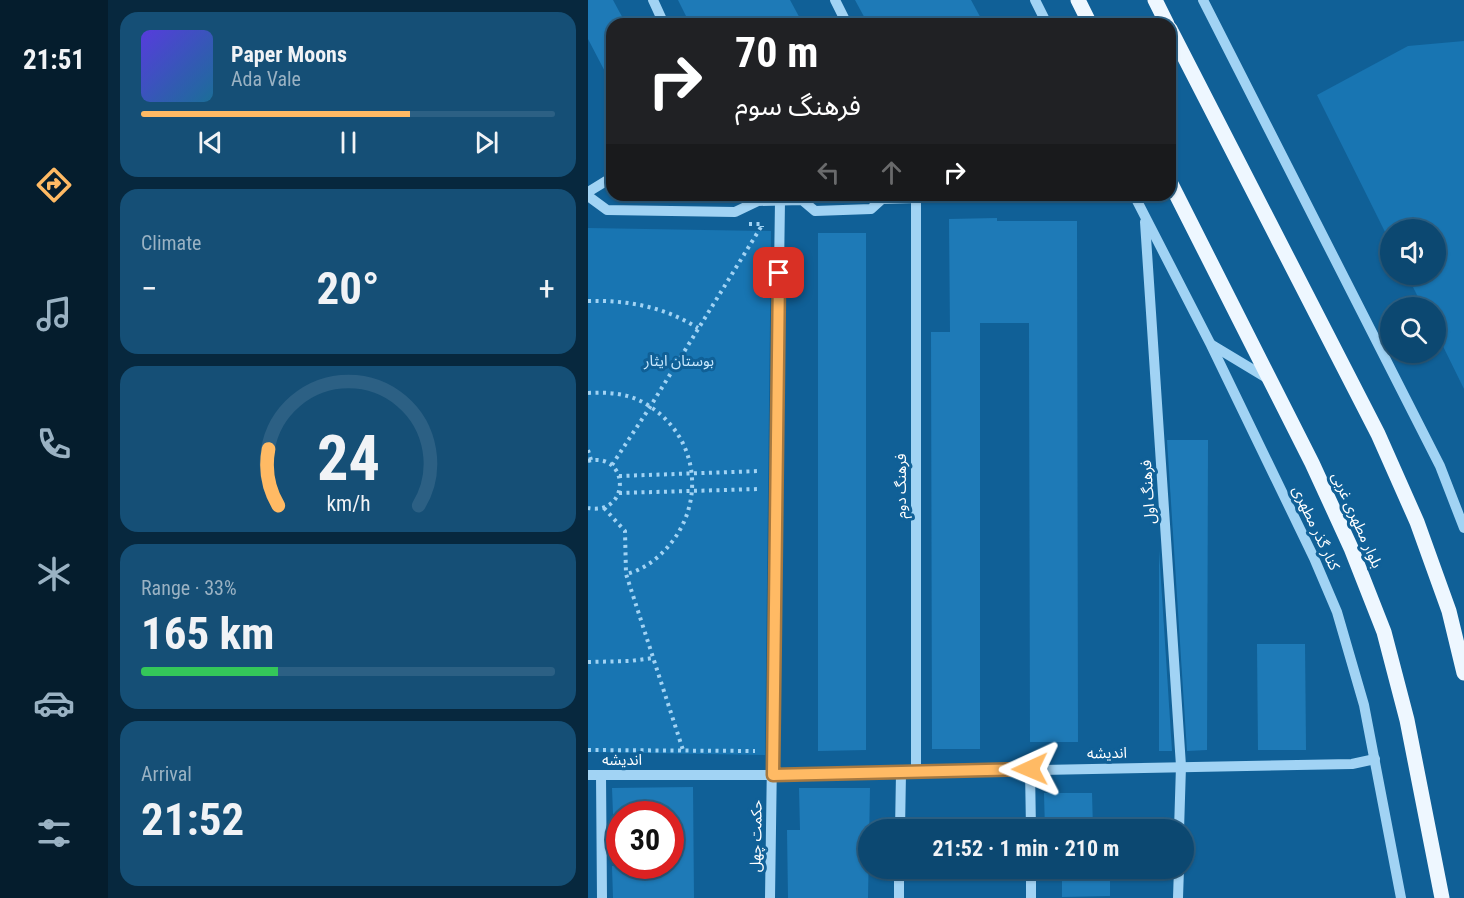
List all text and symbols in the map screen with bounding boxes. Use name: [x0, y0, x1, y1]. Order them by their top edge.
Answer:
text: 70 m: [735, 28, 818, 77]
text: Paper Moons: [231, 42, 347, 67]
icon: right: [636, 42, 714, 120]
text: 21:51: [23, 44, 85, 76]
text: Ada Vale: [231, 67, 301, 91]
text: فرهنگ سوم: [735, 90, 861, 122]
icon: previous: [194, 126, 227, 159]
icon: pause: [332, 126, 365, 159]
icon: next: [470, 126, 503, 159]
icon: left: [812, 156, 845, 189]
icon: ahead: [875, 156, 908, 189]
icon: right: [938, 156, 971, 189]
icon: directions: [33, 164, 75, 206]
map controls: [1380, 219, 1446, 363]
button: sound: [1380, 219, 1446, 285]
text: Climate: [141, 231, 201, 255]
pin: [753, 247, 804, 298]
icon: arrive: [762, 256, 795, 289]
text: 20°: [317, 262, 380, 315]
text: −: [141, 269, 158, 308]
text: +: [539, 269, 555, 308]
icon: music: [33, 293, 75, 335]
button: search: [1380, 297, 1446, 363]
park label: بوستان ایثار: [643, 352, 714, 370]
text: 24: [316, 422, 380, 495]
icon: phone: [33, 423, 75, 465]
street label: فرهنگ دوم: [892, 453, 912, 519]
street label: فرهنگ اول: [1137, 459, 1159, 525]
street label: بلوار مطهری غربی: [1328, 469, 1386, 571]
street label: کنار گذر مطهری: [1289, 483, 1344, 574]
text: km/h: [326, 491, 370, 516]
icon: climate: [33, 553, 75, 595]
text: Range · 33%: [141, 576, 237, 600]
text: 165 km: [141, 607, 274, 660]
icon: car: [33, 682, 75, 724]
position arrow: [998, 737, 1062, 801]
street label: اندیشه: [1087, 744, 1127, 762]
street label: اندیشه: [602, 751, 642, 769]
text: Arrival: [141, 762, 192, 786]
text: 21:52: [141, 793, 244, 846]
street label: حکمت چهل: [746, 800, 767, 872]
speed limit sign: 30: [606, 801, 684, 879]
icon: filters: [33, 812, 75, 854]
text: 21:52 · 1 min · 210 m: [933, 836, 1119, 861]

